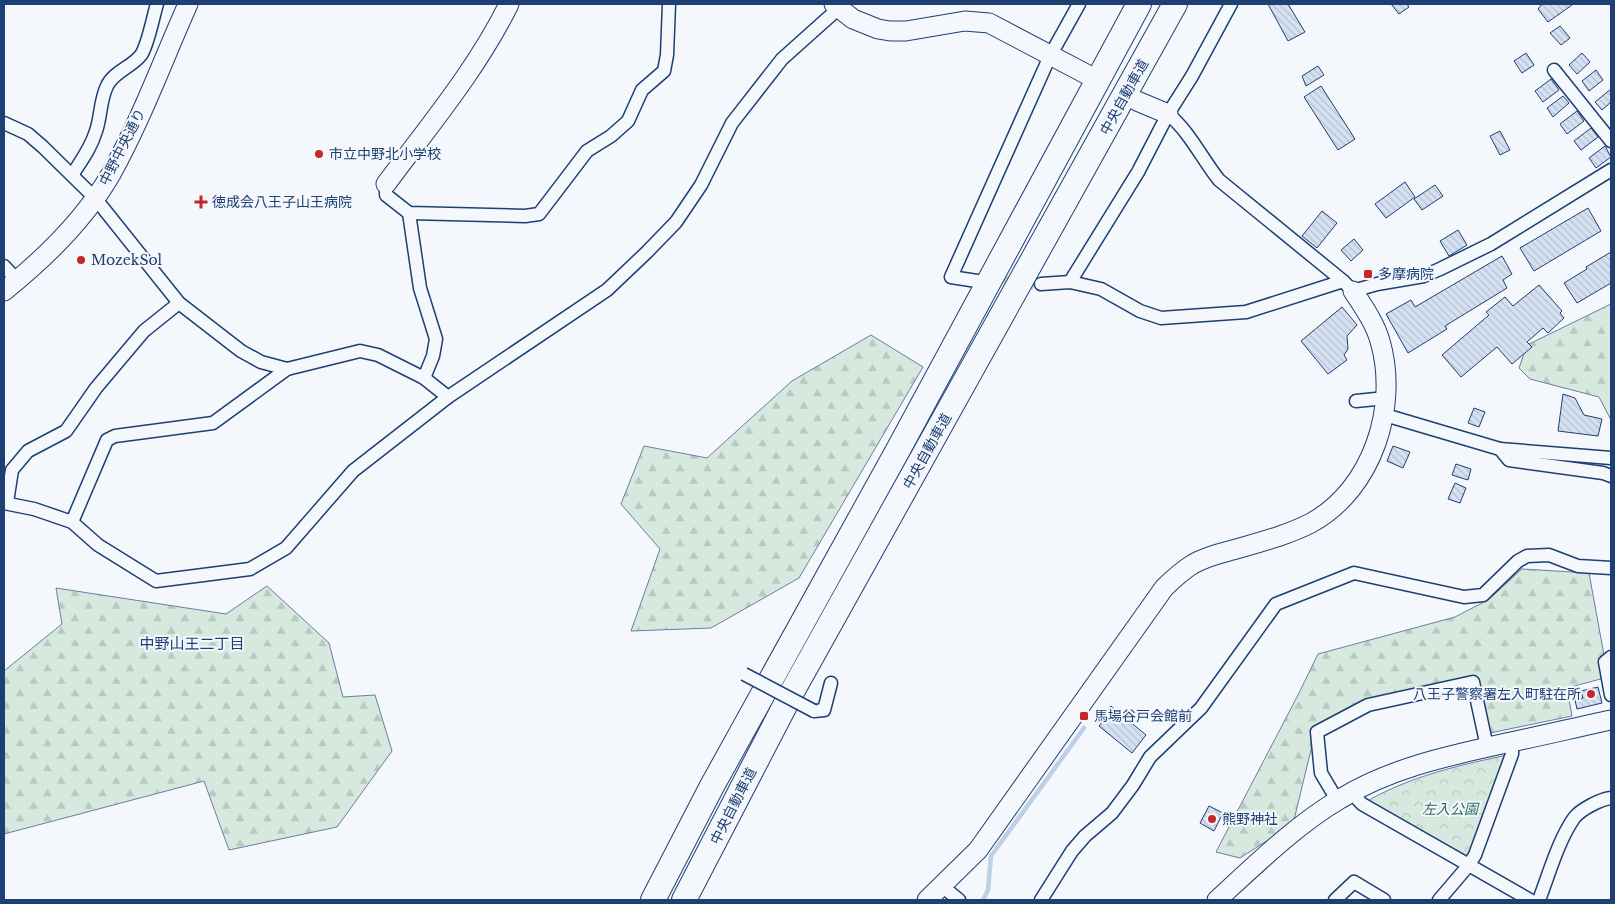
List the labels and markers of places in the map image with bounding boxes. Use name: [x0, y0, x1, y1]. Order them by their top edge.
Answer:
place label: 市立中野北小学校: [329, 145, 441, 163]
marker: 市立中野北小学校: [313, 148, 325, 160]
place label: 徳成会八王子山王病院: [212, 193, 352, 211]
marker: 徳成会八王子山王病院: [194, 195, 208, 209]
place label: MozekSol: [91, 251, 163, 269]
marker: MozekSol: [75, 254, 87, 266]
place label: 多摩病院: [1378, 265, 1434, 283]
marker: 多摩病院: [1362, 268, 1374, 280]
place label: 八王子警察署左入町駐在所: [1413, 685, 1581, 703]
marker: 八王子警察署左入町駐在所: [1585, 688, 1597, 700]
place label: 馬場谷戸会館前: [1094, 707, 1192, 725]
marker: 馬場谷戸会館前: [1078, 710, 1090, 722]
place label: 熊野神社: [1222, 810, 1278, 828]
marker: 熊野神社: [1206, 813, 1218, 825]

